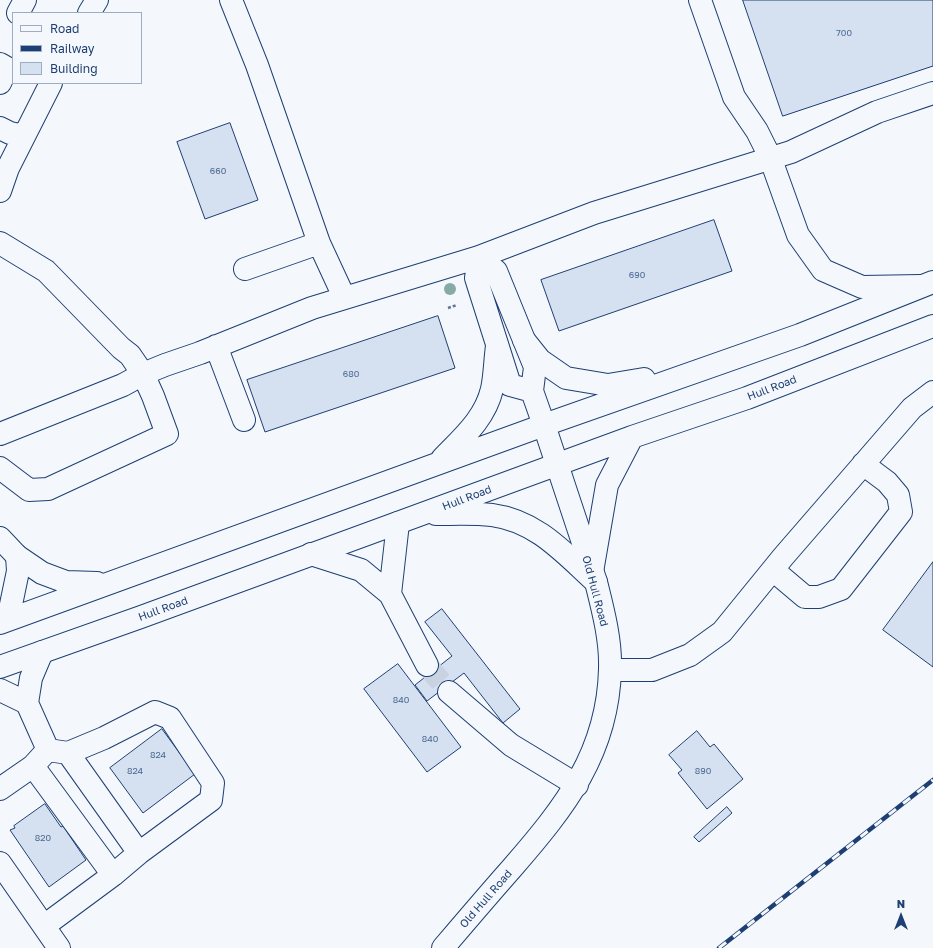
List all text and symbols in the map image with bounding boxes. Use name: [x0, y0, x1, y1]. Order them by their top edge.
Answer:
legend: [12, 12, 142, 84]
text: Road: [50, 21, 79, 36]
house number: 700: [836, 28, 852, 38]
text: Railway: [50, 41, 95, 56]
text: Building: [50, 61, 98, 76]
house number: 660: [210, 166, 226, 176]
house number: 690: [629, 270, 645, 280]
house number: 680: [343, 369, 359, 379]
street label: Hull Road: [745, 373, 799, 403]
street label: Hull Road: [440, 483, 494, 513]
street label: Old Hull Road: [579, 554, 611, 628]
street label: Hull Road: [136, 594, 190, 624]
house number: 840: [393, 695, 409, 705]
house number: 840: [422, 734, 438, 744]
house number: 824: [150, 750, 166, 760]
house number: 824: [127, 766, 143, 776]
house number: 890: [695, 766, 711, 776]
house number: 820: [35, 833, 51, 843]
street label: Old Hull Road: [457, 867, 515, 931]
north arrow: [881, 896, 921, 936]
text: N: [897, 897, 905, 910]

